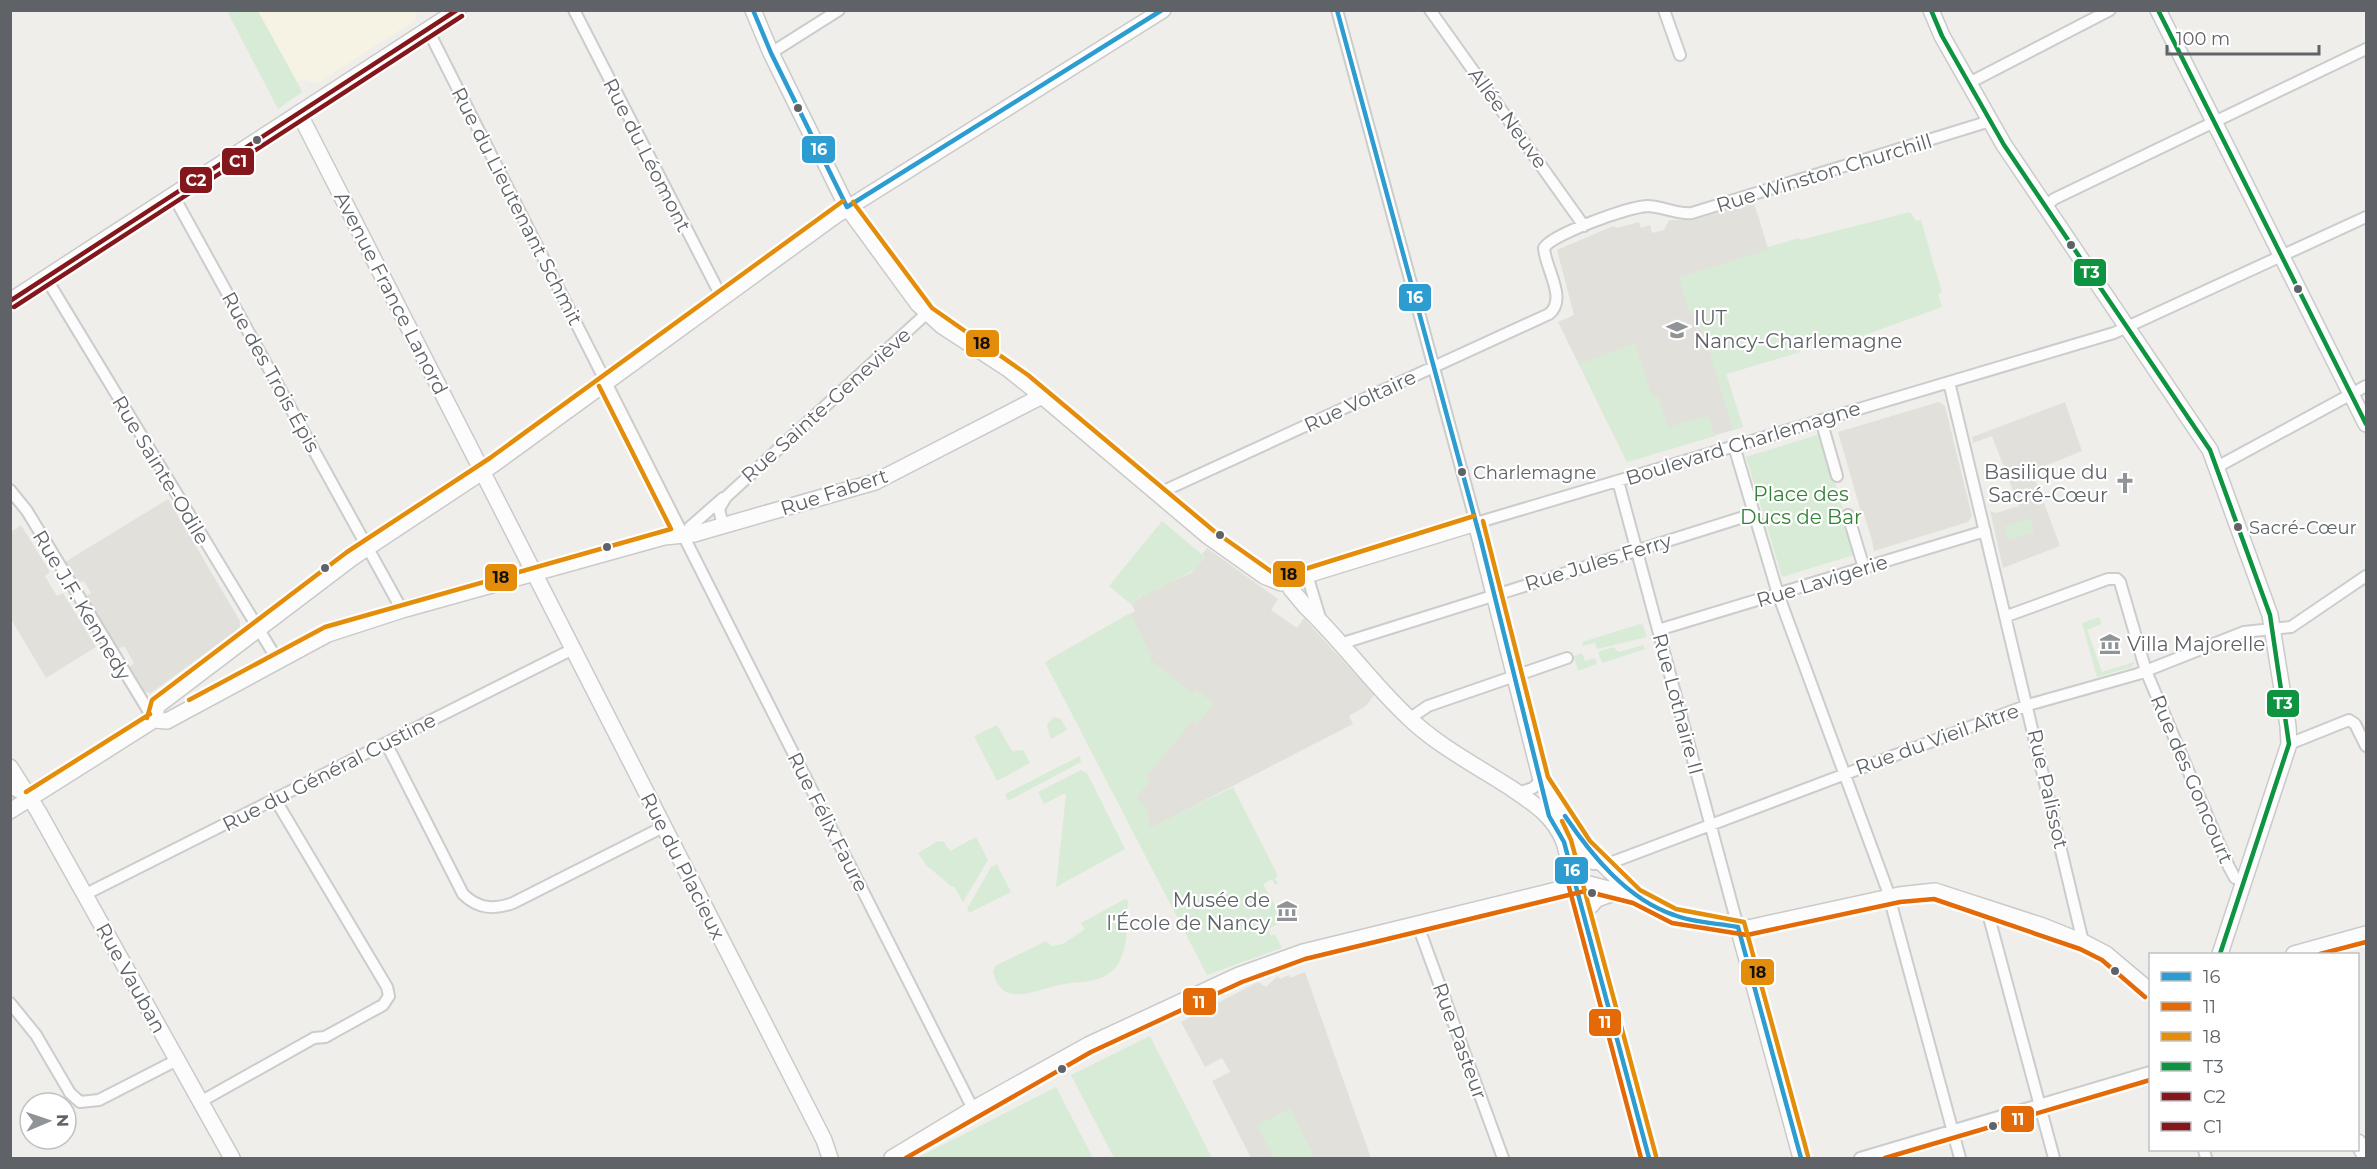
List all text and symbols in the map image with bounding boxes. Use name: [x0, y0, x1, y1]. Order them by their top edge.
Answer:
scale bar: [2167, 18, 2318, 56]
text: 100 m: [2176, 28, 2230, 50]
street label: Allée Neuve: [1463, 63, 1553, 173]
street label: Rue du Léomont: [598, 74, 696, 236]
street label: Rue du Lieutenant Schmit: [446, 83, 588, 329]
unlabelled marker: [792, 102, 804, 114]
street label: Rue Winston Churchill: [1713, 129, 1935, 217]
unlabelled marker: [251, 134, 263, 146]
line badge: 16: [801, 135, 836, 164]
text: 16: [811, 140, 827, 159]
line badge: C1: [221, 147, 255, 176]
text: C1: [229, 152, 247, 171]
line badge: C2: [179, 166, 213, 194]
text: C2: [186, 171, 206, 190]
street label: Avenue France Lanord: [329, 187, 453, 399]
unlabelled marker: [2065, 239, 2077, 251]
line badge: T3: [2073, 258, 2107, 287]
text: T3: [2080, 263, 2100, 282]
line badge: 16: [1398, 283, 1432, 312]
unlabelled marker: [2292, 283, 2304, 295]
street label: Rue des Trois Épis: [217, 288, 325, 457]
text: 16: [1407, 288, 1423, 307]
place label: IUT Nancy-Charlemagne: [1694, 306, 1902, 353]
school or university icon: IUT Nancy-Charlemagne: [1665, 318, 1689, 342]
street label: Rue Sainte-Geneviève: [736, 323, 916, 487]
line badge: 18: [965, 329, 1000, 358]
text: 18: [974, 334, 990, 353]
street label: Rue Voltaire: [1300, 365, 1420, 437]
street label: Rue Sainte-Odile: [107, 391, 215, 549]
street label: Boulevard Charlemagne: [1623, 396, 1863, 490]
place label: Basilique du Sacré-Cœur: [1984, 460, 2108, 507]
place label: Charlemagne: [1473, 462, 1597, 484]
street label: Rue Fabert: [777, 463, 891, 521]
marker: Charlemagne: [1456, 466, 1468, 478]
church icon: Basilique du Sacré-Cœur: [2113, 471, 2137, 495]
park label: Place des Ducs de Bar: [1740, 482, 1862, 529]
place label: Sacré-Cœur: [2249, 517, 2357, 539]
marker: Sacré-Cœur: [2232, 521, 2244, 533]
street label: Rue J.F. Kennedy: [28, 526, 136, 684]
street label: Rue Jules Ferry: [1522, 528, 1674, 596]
unlabelled marker: [1214, 529, 1226, 541]
unlabelled marker: [601, 541, 613, 553]
street label: Rue Lavigerie: [1753, 550, 1891, 612]
line badge: 18: [1272, 560, 1306, 588]
unlabelled marker: [319, 562, 331, 574]
line badge: 18: [484, 563, 518, 592]
text: 18: [1281, 565, 1297, 584]
text: 18: [493, 568, 509, 587]
street label: Rue Lothaire II: [1648, 631, 1708, 777]
museum icon: Villa Majorelle: [2098, 632, 2122, 656]
place label: Villa Majorelle: [2127, 632, 2265, 656]
line badge: T3: [2266, 689, 2300, 718]
street label: Rue des Goncourt: [2146, 691, 2238, 867]
text: T3: [2273, 694, 2293, 713]
street label: Rue du Vieil Aître: [1852, 698, 2022, 780]
street label: Rue du Général Custine: [218, 708, 440, 836]
street label: Rue Palissot: [2023, 727, 2073, 851]
street label: Rue Félix Faure: [782, 748, 874, 896]
street label: Rue du Placieux: [636, 789, 731, 944]
line badge: 16: [1554, 856, 1589, 885]
text: 16: [1564, 861, 1580, 880]
unlabelled marker: [1586, 887, 1598, 899]
place label: Musée de l'École de Nancy: [1107, 888, 1270, 935]
museum icon: Musée de l'École de Nancy: [1275, 899, 1299, 923]
street label: Rue Vauban: [91, 919, 171, 1037]
legend: [2149, 953, 2359, 1151]
line badge: 18: [1740, 958, 1775, 986]
text: 18: [1750, 963, 1766, 982]
unlabelled marker: [2109, 965, 2121, 977]
text: 16: [2203, 966, 2220, 988]
street label: Rue Pasteur: [1428, 980, 1492, 1102]
line badge: 11: [1182, 987, 1217, 1016]
text: 11: [1193, 993, 1205, 1012]
text: 11: [2203, 996, 2216, 1018]
line badge: 11: [1588, 1008, 1622, 1037]
text: 11: [1599, 1013, 1611, 1032]
text: 18: [2203, 1026, 2221, 1048]
text: T3: [2203, 1056, 2224, 1078]
unlabelled marker: [1056, 1063, 1068, 1075]
text: C2: [2203, 1086, 2226, 1108]
north arrow: [18, 1091, 78, 1151]
line badge: 11: [2000, 1105, 2035, 1133]
text: 11: [2012, 1110, 2024, 1129]
text: N: [53, 1114, 72, 1127]
text: C1: [2203, 1116, 2222, 1138]
unlabelled marker: [1987, 1120, 1999, 1132]

